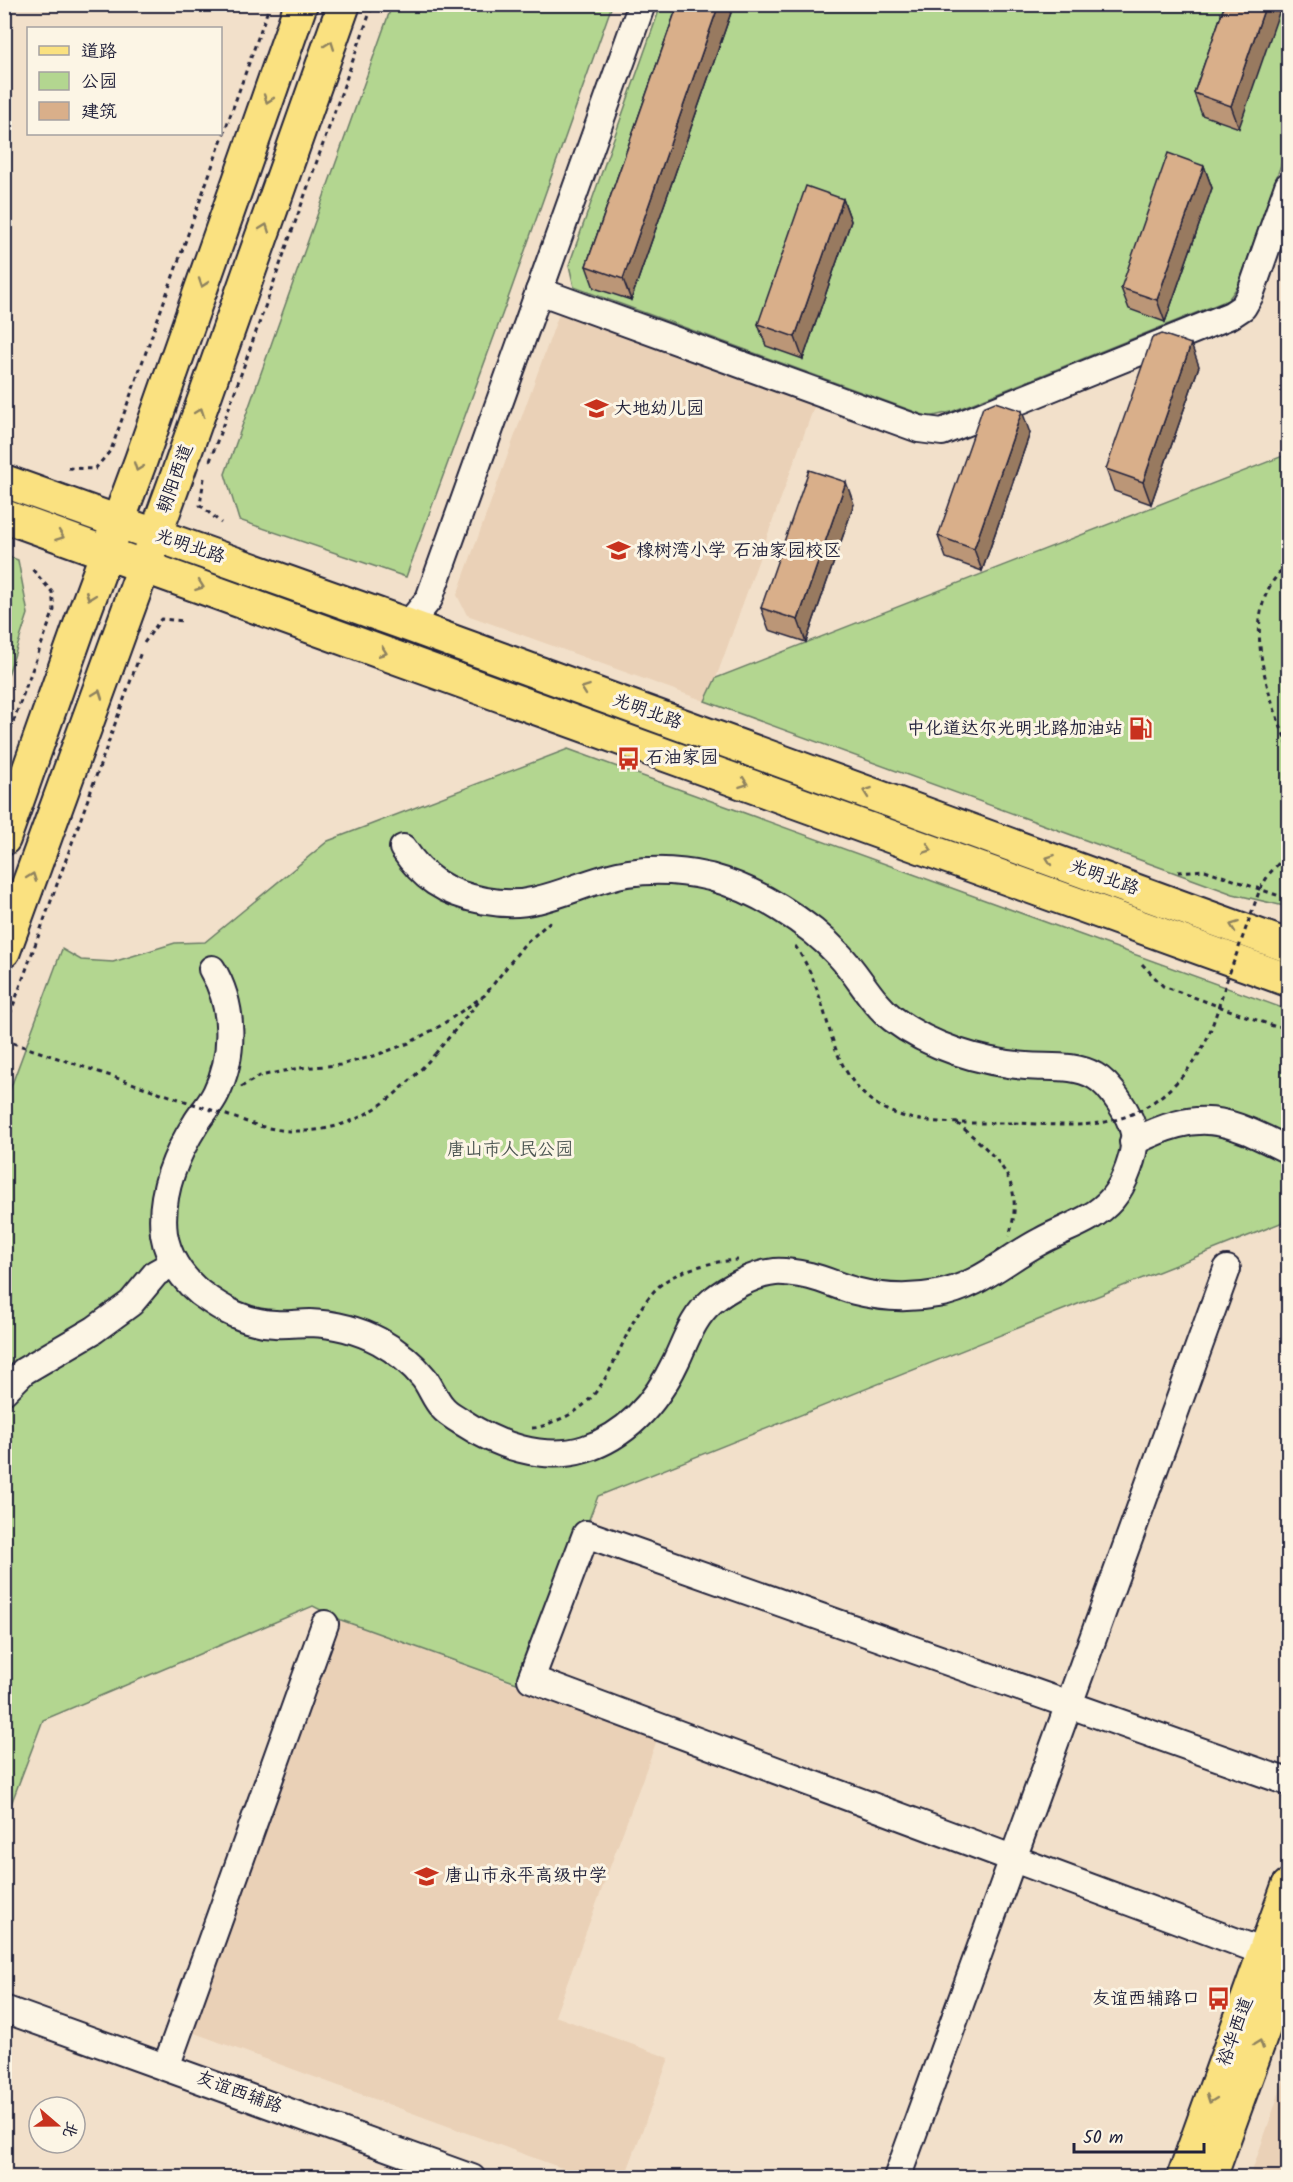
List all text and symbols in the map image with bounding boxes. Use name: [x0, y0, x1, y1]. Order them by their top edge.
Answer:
legend: [27, 27, 222, 135]
text: 道路: [81, 38, 117, 67]
one-way arrow: [323, 40, 336, 50]
text: 公园: [81, 68, 117, 97]
one-way arrow: [262, 93, 275, 104]
text: 建筑: [81, 98, 117, 127]
one-way arrow: [258, 223, 271, 234]
one-way arrow: [198, 277, 211, 288]
place label: 大地幼儿园: [614, 395, 704, 424]
school or university icon: 大地幼儿园: [583, 396, 609, 422]
one-way arrow: [192, 407, 205, 418]
street label: 朝阳西道: [150, 440, 202, 518]
one-way arrow: [133, 461, 146, 472]
street label: 光明北路: [151, 522, 229, 572]
one-way arrow: [54, 528, 64, 541]
place label: 橡树湾小学 石油家园校区: [636, 537, 841, 566]
school or university icon: 橡树湾小学 石油家园校区: [605, 538, 631, 564]
one-way arrow: [194, 578, 205, 591]
one-way arrow: [85, 590, 98, 601]
one-way arrow: [377, 645, 388, 658]
one-way arrow: [580, 684, 591, 697]
street label: 光明北路: [608, 686, 686, 738]
one-way arrow: [91, 689, 104, 699]
place label: 中化道达尔光明北路加油站: [907, 715, 1123, 744]
fuel station icon: 中化道达尔光明北路加油站: [1128, 716, 1154, 742]
place label: 石油家园: [646, 744, 718, 773]
bus stop icon: 石油家园: [615, 745, 641, 771]
one-way arrow: [738, 775, 749, 788]
one-way arrow: [862, 787, 873, 800]
one-way arrow: [922, 842, 933, 854]
street label: 光明北路: [1065, 852, 1143, 904]
one-way arrow: [1045, 854, 1056, 866]
one-way arrow: [24, 872, 37, 883]
one-way arrow: [1229, 920, 1239, 933]
park label: 唐山市人民公园: [447, 1136, 573, 1165]
place label: 唐山市永平高级中学: [445, 1862, 607, 1891]
school or university icon: 唐山市永平高级中学: [414, 1863, 440, 1889]
place label: 友谊西辅路口: [1092, 1985, 1200, 2014]
bus stop icon: 友谊西辅路口: [1205, 1986, 1231, 2012]
street label: 裕华西道: [1210, 1993, 1262, 2071]
one-way arrow: [1251, 2039, 1264, 2049]
street label: 友谊西辅路: [192, 2064, 286, 2122]
one-way arrow: [1206, 2093, 1219, 2104]
north arrow: [27, 2095, 87, 2155]
scale bar: [1074, 2116, 1204, 2154]
text: 北: [55, 2118, 84, 2141]
text: 50 m: [1083, 2124, 1123, 2153]

